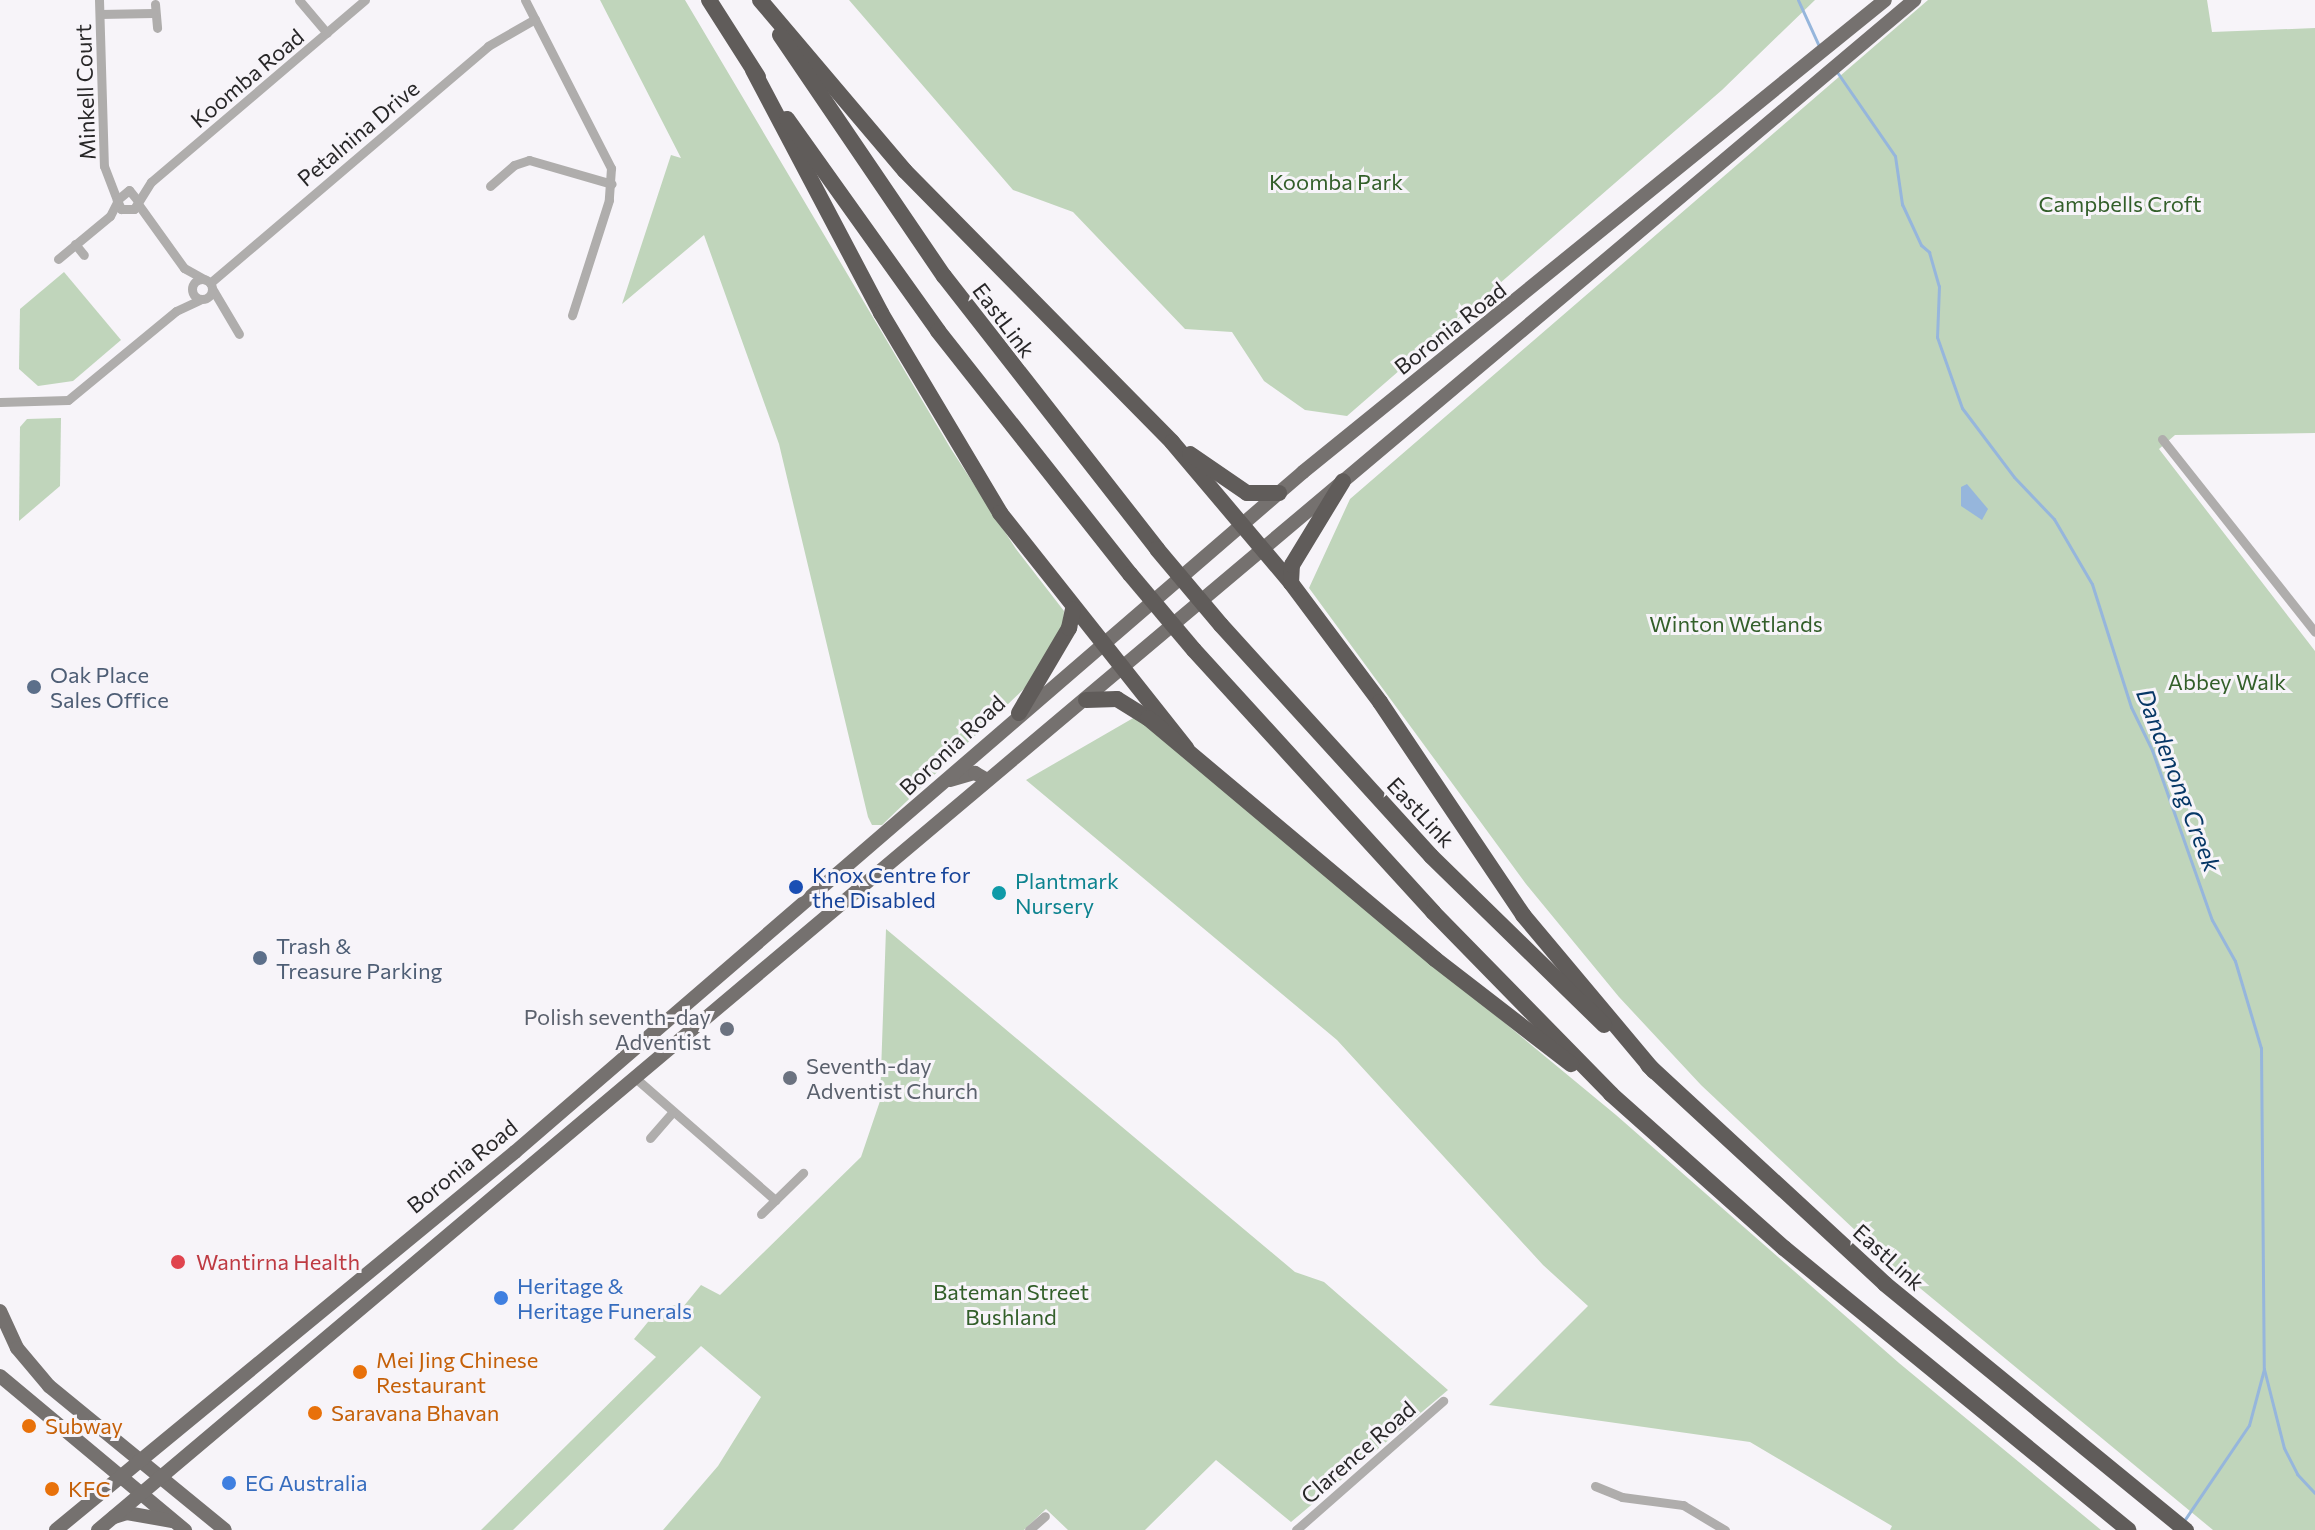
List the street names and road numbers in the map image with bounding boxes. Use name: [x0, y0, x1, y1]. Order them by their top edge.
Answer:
street label: Koomba Road: [185, 23, 309, 133]
street label: Minkell Court: [69, 24, 101, 160]
street label: Petalnina Drive: [292, 74, 424, 192]
street label: Boronia Road: [1389, 276, 1511, 380]
street label: EastLink: [967, 278, 1041, 362]
street label: Boronia Road: [894, 690, 1010, 800]
street label: EastLink: [1382, 771, 1460, 853]
street label: Boronia Road: [402, 1113, 522, 1219]
street label: EastLink: [1848, 1218, 1930, 1296]
street label: Clarence Road: [1295, 1395, 1421, 1509]

